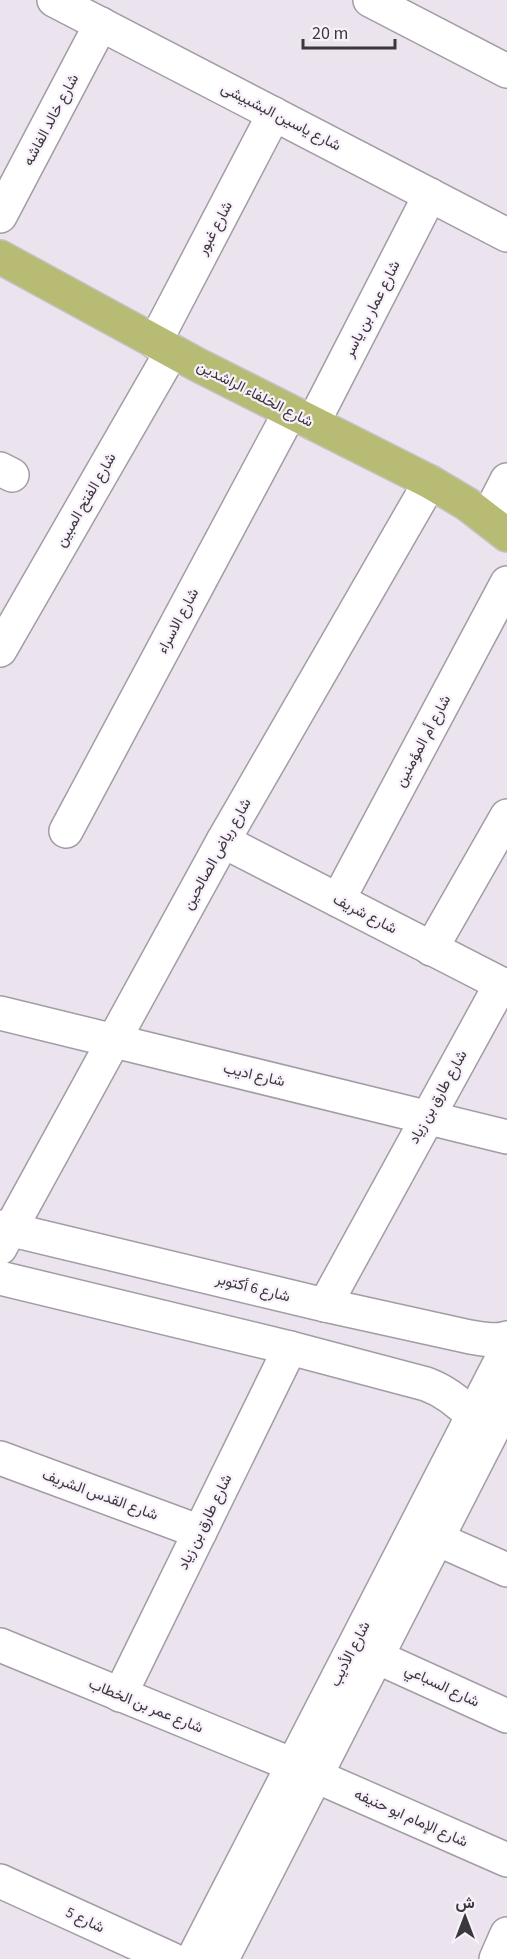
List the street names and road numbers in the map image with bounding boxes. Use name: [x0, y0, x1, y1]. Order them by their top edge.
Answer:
street label: شارع خالد الفاشه: [18, 70, 84, 170]
street label: شارع ياسين البشبيشى: [217, 78, 345, 156]
street label: شارع غبور: [192, 197, 238, 259]
street label: شارع عمار بن ياسر: [338, 257, 406, 362]
street label: شارع الخلفاء الراشدين: [193, 356, 317, 433]
street label: شارع الفتح المبين: [51, 449, 122, 551]
street label: شارع الاسراء: [152, 584, 204, 657]
street label: شارع أم المؤمنين: [390, 691, 456, 791]
street label: شارع رياض الصالحين: [178, 794, 256, 914]
street label: شارع شريف: [329, 889, 401, 939]
street label: شارع طارق بن زياد: [404, 1046, 472, 1148]
street label: شارع اديب: [221, 1058, 287, 1092]
street label: شارع 6 أكتوبر: [213, 1268, 293, 1307]
street label: شارع القدس الشريف: [39, 1464, 161, 1526]
street label: شارع طارق بن زياد: [173, 1470, 237, 1573]
street label: شارع الأديب: [325, 1617, 376, 1690]
street label: شارع السباعي: [400, 1660, 483, 1714]
street label: شارع عمر بن الخطاب: [86, 1673, 207, 1739]
street label: شارع الإمام ابو حنيفه: [351, 1784, 471, 1853]
street label: شارع 5: [62, 1902, 108, 1938]

